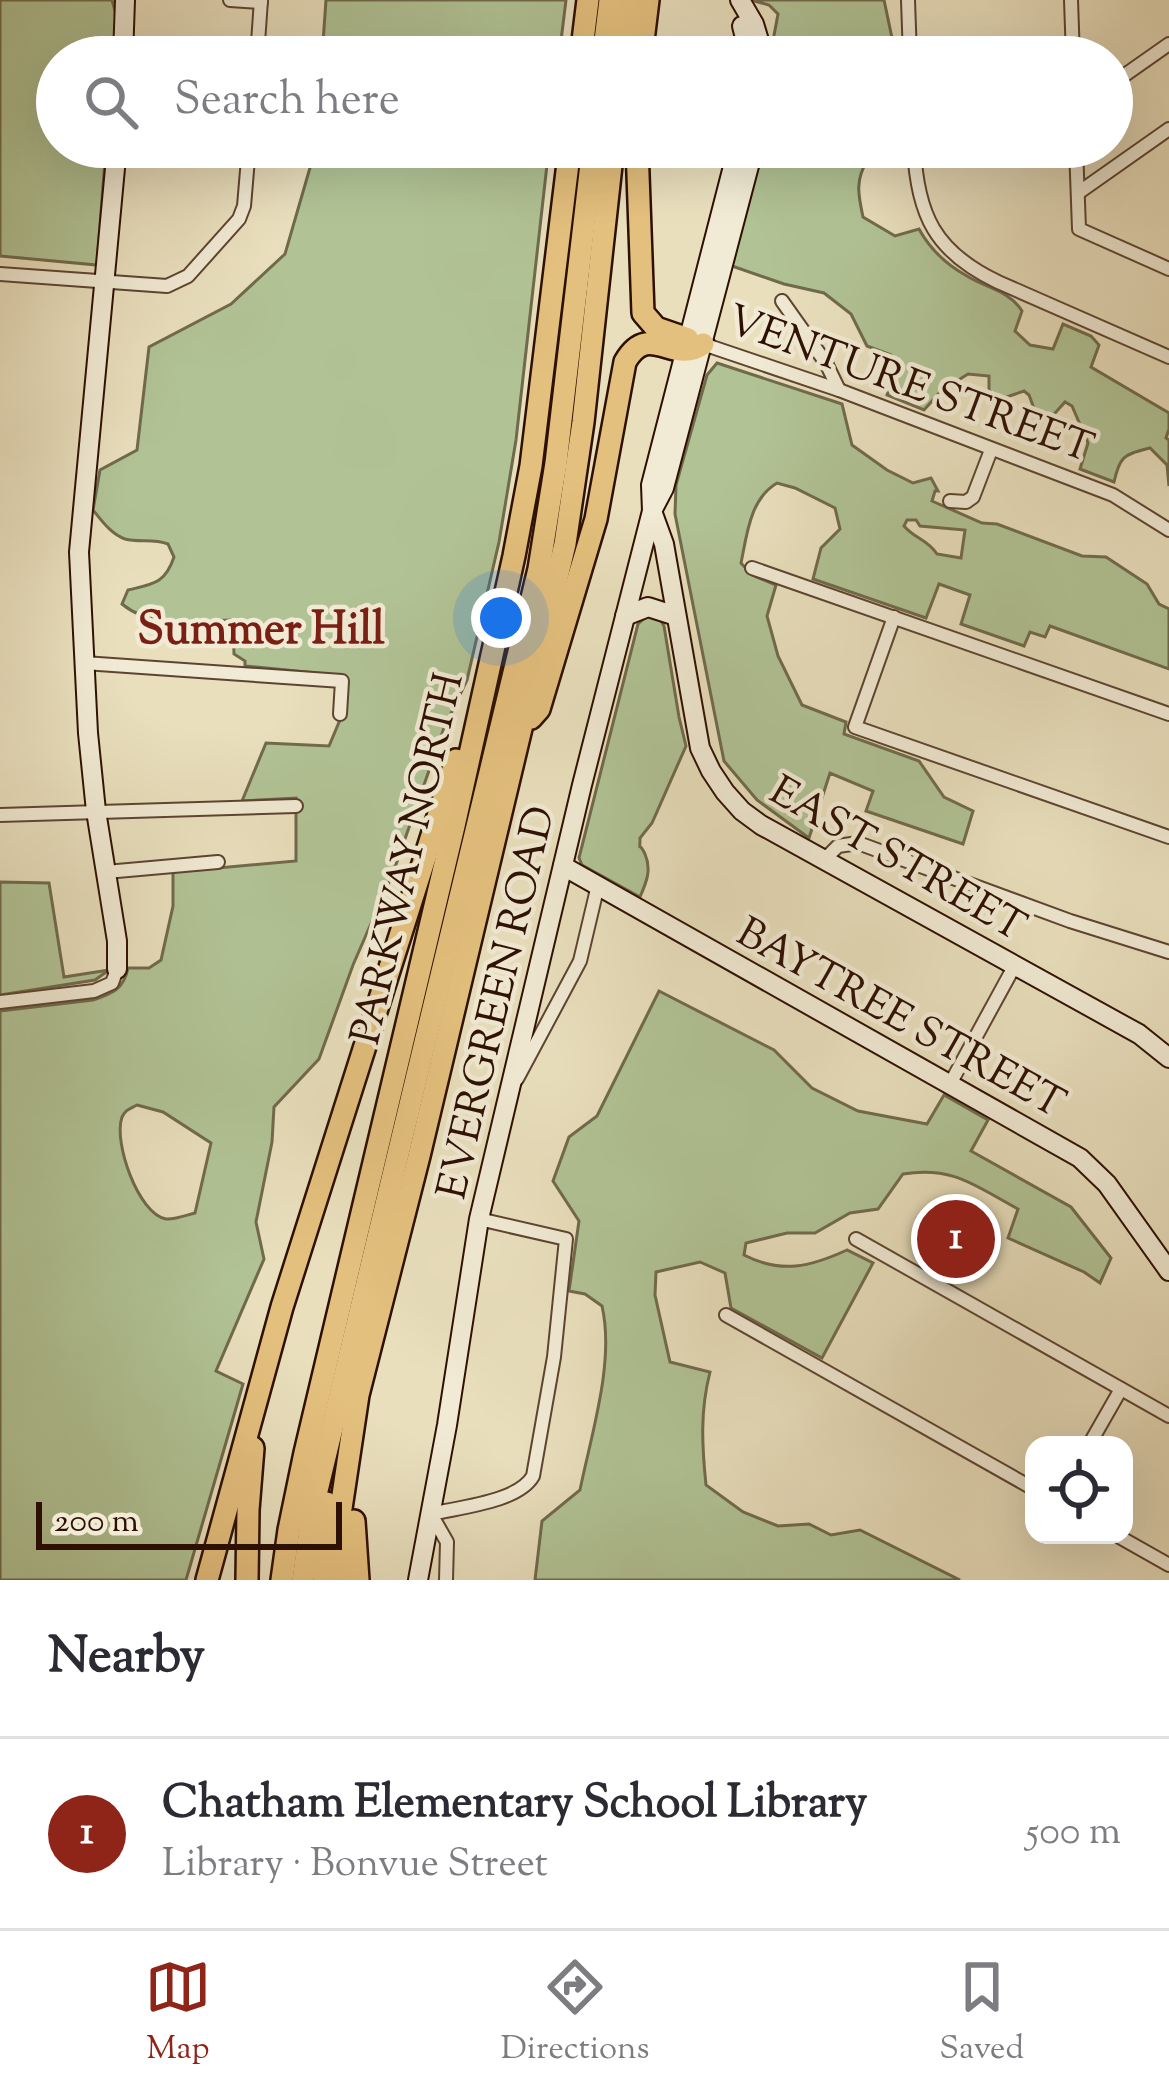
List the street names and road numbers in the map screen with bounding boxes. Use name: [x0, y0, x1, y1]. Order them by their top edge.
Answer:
street label: VENTURE STREET: [718, 293, 1101, 481]
street label: PARKWAY NORTH: [338, 667, 482, 1051]
street label: EAST STREET: [757, 764, 1036, 959]
street label: EVERGREEN ROAD: [424, 801, 573, 1205]
street label: BAYTREE STREET: [724, 905, 1075, 1136]

